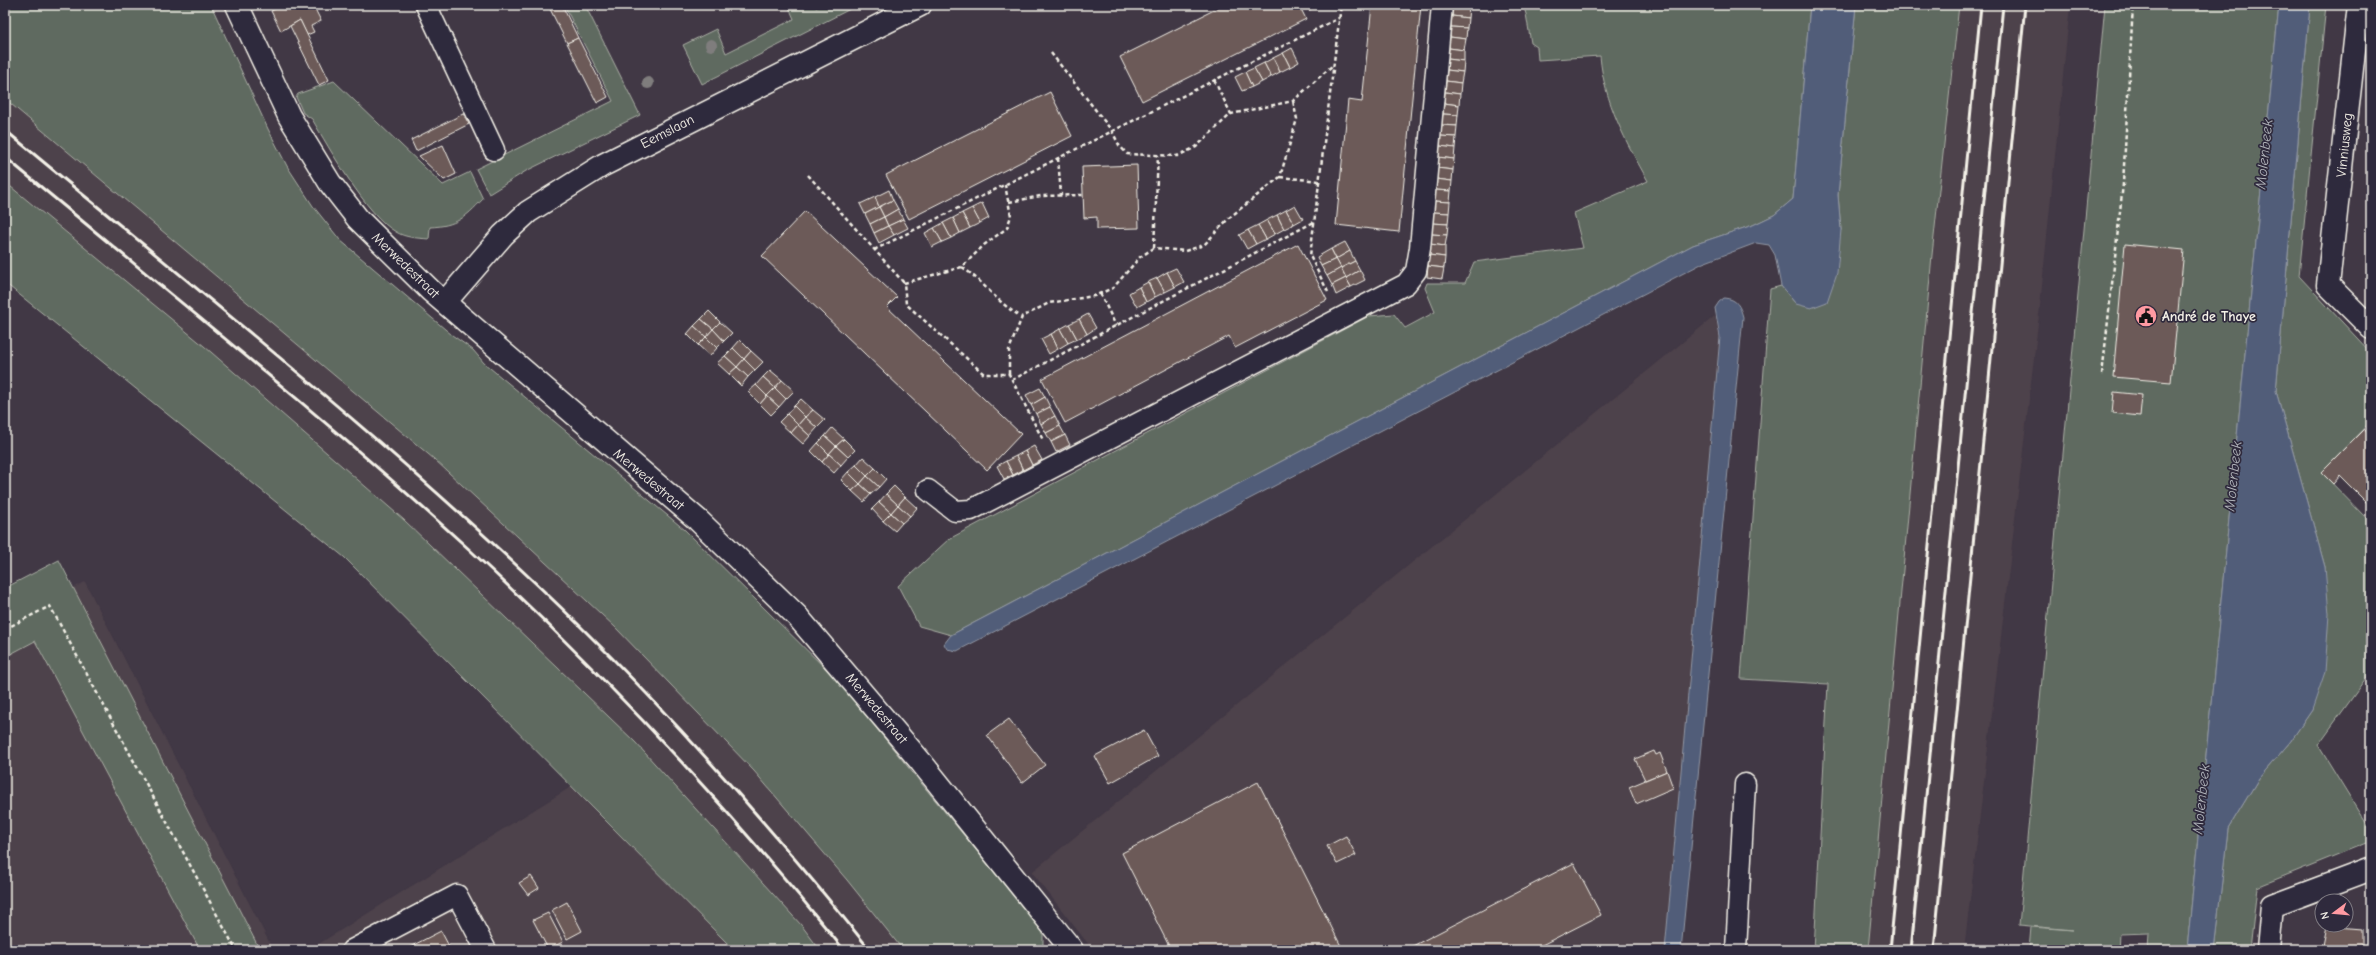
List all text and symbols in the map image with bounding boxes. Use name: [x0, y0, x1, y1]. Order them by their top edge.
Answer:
street label: Eemslaan: [637, 111, 697, 152]
street label: Vinniusweg: [2333, 112, 2356, 178]
water label: Molenbeek: [2251, 117, 2277, 191]
street label: Merwedestraat: [368, 229, 444, 303]
public building icon: André de Thaye: [2133, 303, 2159, 329]
place label: André de Thaye: [2162, 308, 2256, 325]
water label: Molenbeek: [2220, 439, 2246, 513]
street label: Merwedestraat: [610, 445, 688, 515]
street label: Merwedestraat: [842, 669, 912, 748]
water label: Molenbeek: [2188, 762, 2214, 836]
north arrow: [2314, 893, 2354, 933]
text: N: [2318, 910, 2332, 921]

